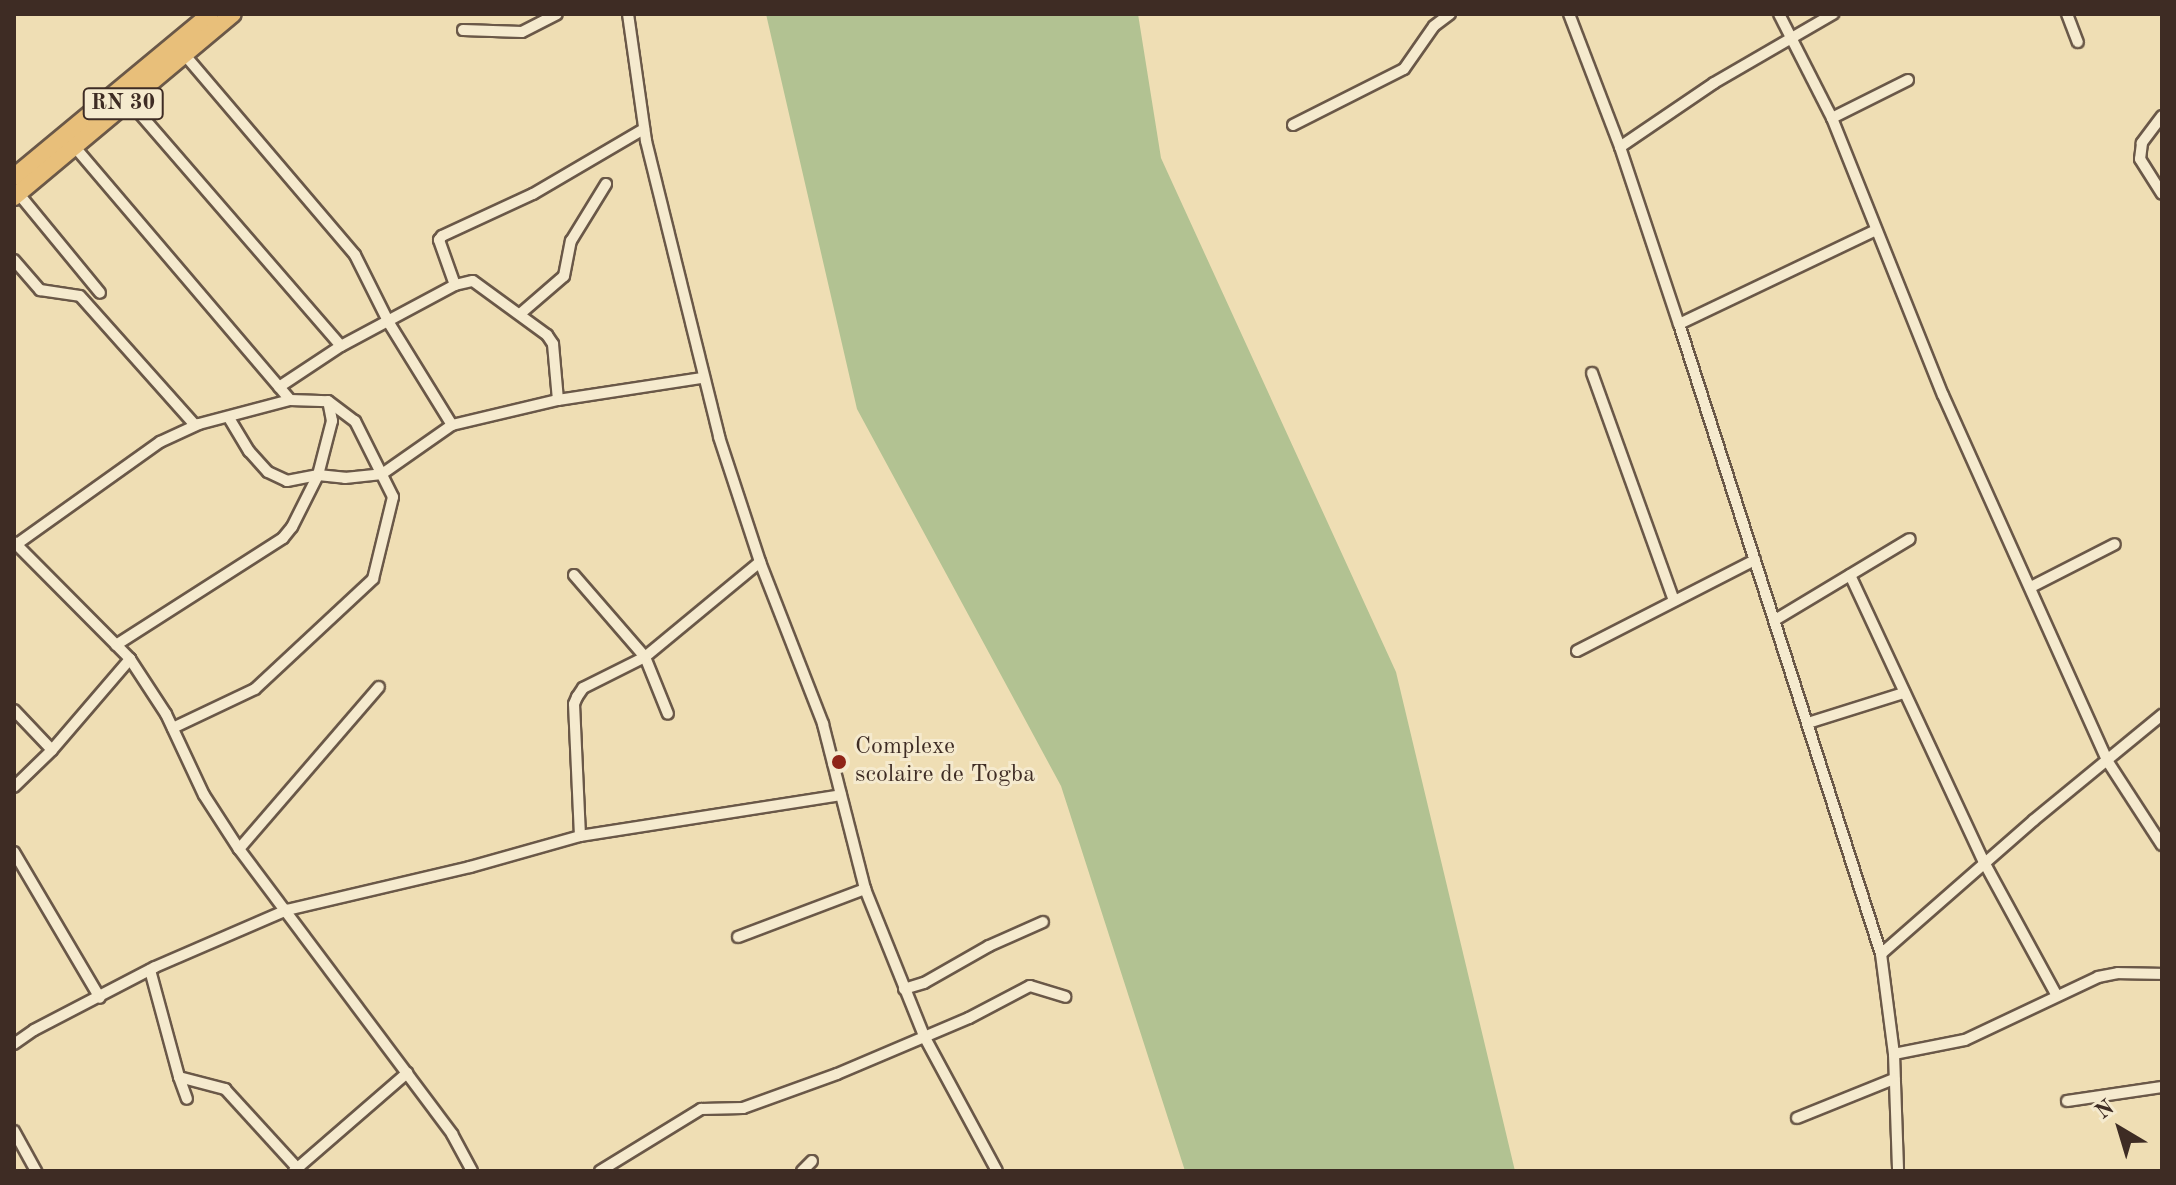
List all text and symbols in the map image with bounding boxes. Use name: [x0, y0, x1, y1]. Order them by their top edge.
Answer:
road number: RN 30: [81, 86, 165, 122]
place label: Complexe scolaire de Togba: [855, 734, 1035, 790]
marker: Complexe scolaire de Togba: [830, 753, 848, 771]
north arrow: [2080, 1089, 2160, 1169]
text: N: [2092, 1096, 2119, 1124]

